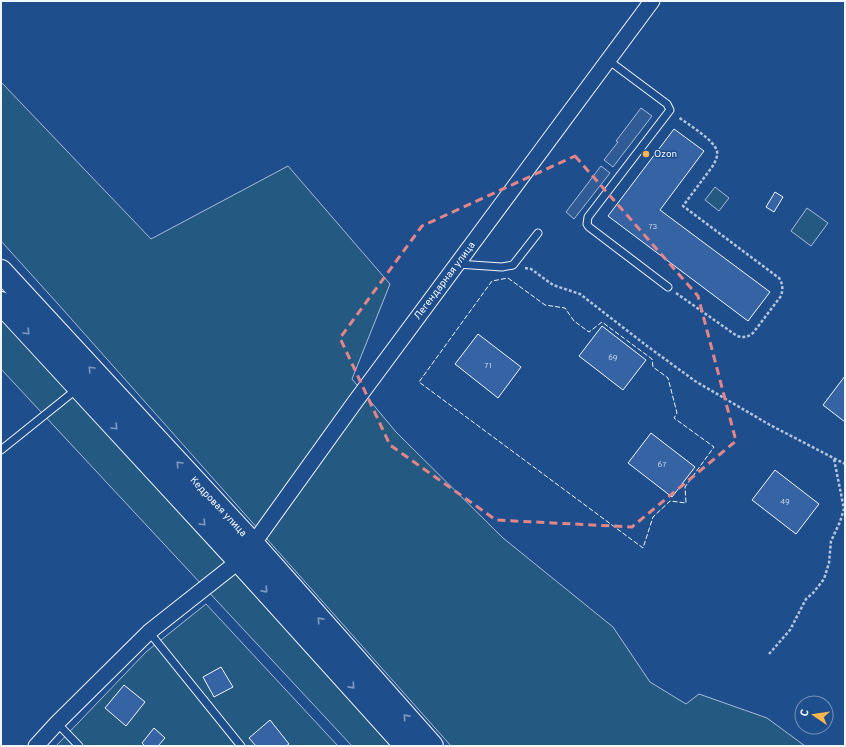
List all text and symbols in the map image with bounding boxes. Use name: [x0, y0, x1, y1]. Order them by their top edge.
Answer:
place label: Ozon: [654, 148, 677, 161]
marker: Ozon: [641, 149, 651, 159]
house number: 73: [649, 222, 658, 232]
street label: Легендарная улица: [411, 239, 479, 323]
one-way arrow: [23, 327, 30, 334]
house number: 69: [608, 353, 618, 363]
house number: 71: [484, 361, 492, 371]
one-way arrow: [88, 366, 95, 373]
one-way arrow: [111, 422, 118, 430]
house number: 67: [658, 460, 666, 470]
one-way arrow: [176, 461, 184, 469]
street label: Кедровая улица: [187, 474, 249, 540]
house number: 49: [780, 497, 790, 507]
one-way arrow: [199, 518, 206, 526]
one-way arrow: [260, 585, 268, 593]
one-way arrow: [317, 617, 324, 625]
one-way arrow: [347, 682, 354, 689]
north arrow: [794, 695, 834, 735]
text: С: [798, 708, 813, 718]
one-way arrow: [403, 714, 411, 722]

